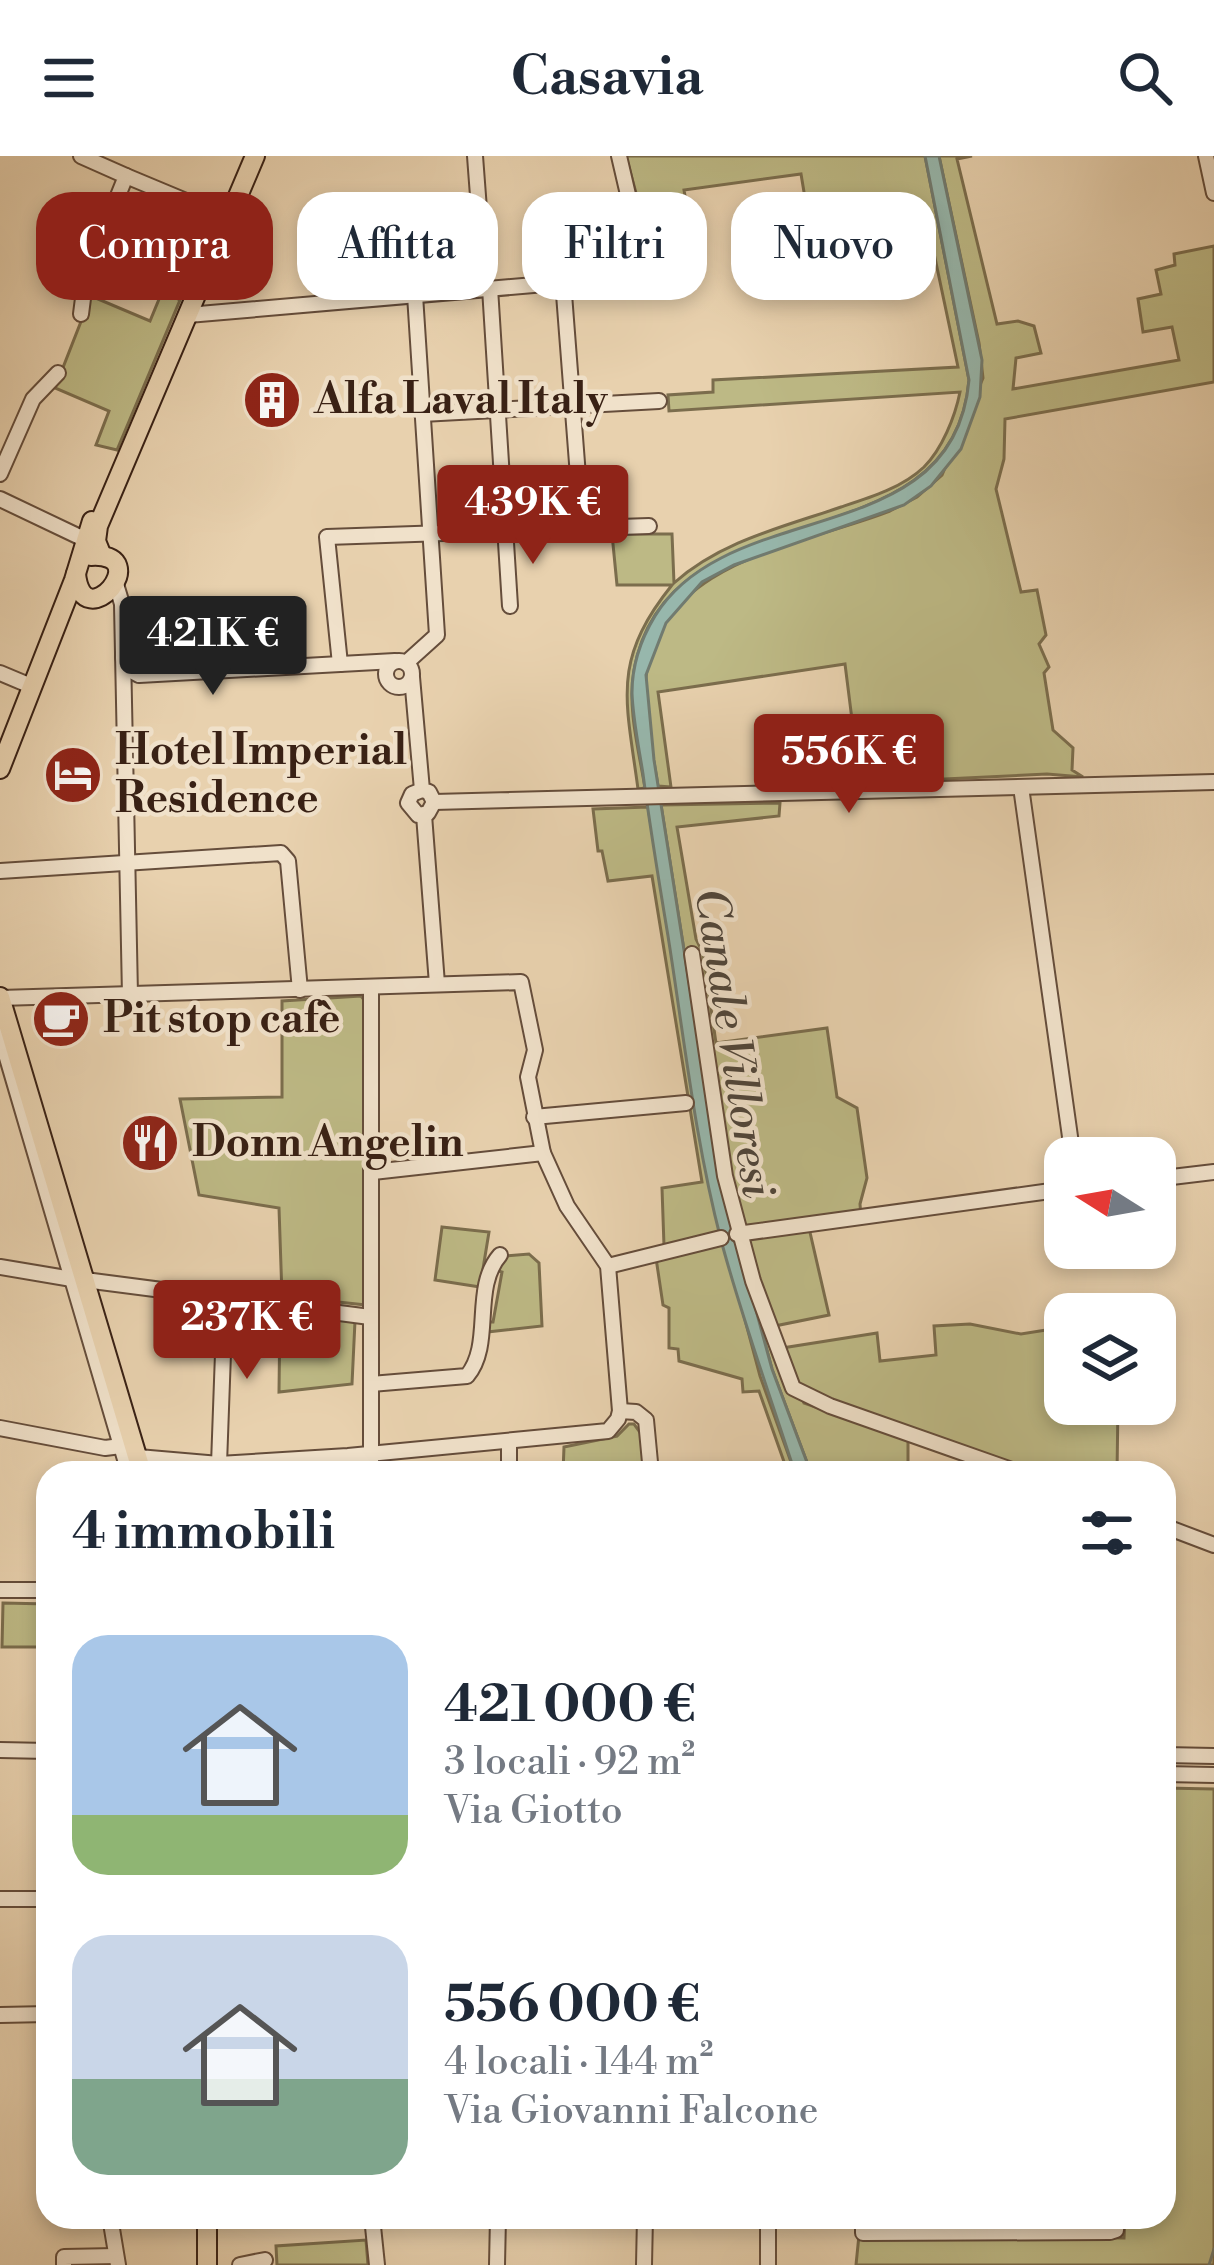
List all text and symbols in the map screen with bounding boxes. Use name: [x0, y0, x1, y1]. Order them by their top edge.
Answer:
text: Casavia: [511, 44, 703, 112]
icon: menu: [36, 45, 102, 111]
icon: search: [1112, 45, 1178, 111]
chip: Compra: [36, 192, 273, 300]
chip: Affitta: [297, 192, 498, 300]
chip: Filtri: [522, 192, 707, 300]
chip: Nuovo: [731, 192, 936, 300]
building icon: Alfa Laval Italy: [241, 369, 303, 431]
place label: Alfa Laval Italy: [313, 374, 608, 427]
pin: 439K €: [435, 465, 631, 567]
text: 439K €: [464, 479, 602, 528]
pin: 421K €: [115, 596, 311, 698]
text: 421K €: [147, 610, 279, 659]
pin: 556K €: [751, 714, 947, 816]
place label: Hotel Imperial Residence: [115, 725, 407, 826]
text: 556K €: [781, 728, 917, 777]
hotel icon: Hotel Imperial Residence: [42, 744, 104, 806]
water label: Canale Villoresi: [680, 884, 786, 1202]
cafe icon: Pit stop cafè: [30, 988, 92, 1050]
place label: Pit stop cafè: [103, 993, 340, 1046]
restaurant icon: Donn Angelin: [119, 1112, 181, 1174]
place label: Donn Angelin: [192, 1117, 464, 1170]
north arrow: [1044, 1137, 1176, 1269]
map controls: [1044, 1137, 1176, 1425]
pin: 237K €: [149, 1280, 345, 1382]
button: layers: [1044, 1293, 1176, 1425]
text: 237K €: [180, 1294, 314, 1343]
icon: filters: [1074, 1500, 1140, 1566]
text: 4 immobili: [72, 1501, 335, 1565]
text: 421 000 €: [444, 1674, 696, 1738]
icon: home: [168, 1683, 312, 1827]
text: 3 locali · 92 m²: [444, 1738, 695, 1787]
text: Via Giotto: [444, 1787, 623, 1836]
text: 556 000 €: [444, 1974, 700, 2038]
icon: home: [168, 1983, 312, 2127]
text: 4 locali · 144 m²: [444, 2038, 713, 2087]
text: Via Giovanni Falcone: [444, 2087, 818, 2136]

